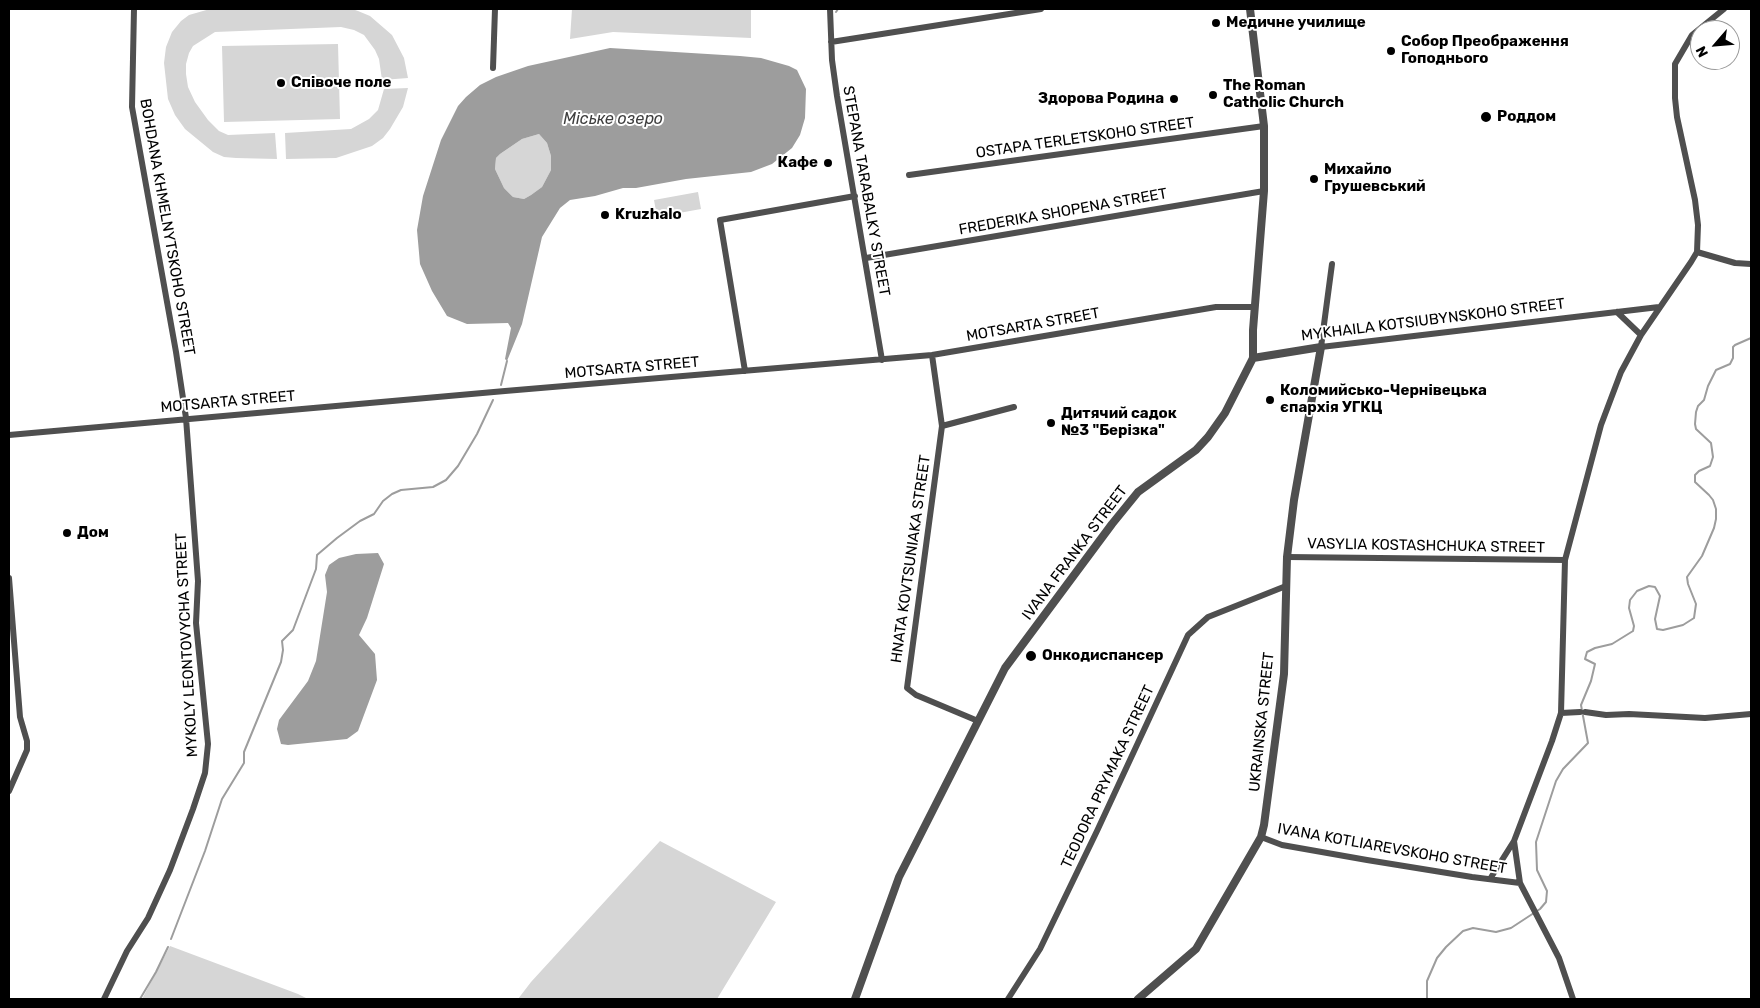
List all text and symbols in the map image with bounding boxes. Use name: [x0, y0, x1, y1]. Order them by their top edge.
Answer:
place label: Медичне училище: [1226, 14, 1366, 32]
marker: Медичне училище: [1210, 17, 1222, 29]
north arrow: [1690, 20, 1740, 70]
place label: Собор Преображення Гоподнього: [1401, 33, 1569, 68]
text: N: [1692, 43, 1712, 60]
marker: Собор Преображення Гоподнього: [1385, 45, 1397, 57]
place label: Співоче поле: [291, 74, 391, 92]
marker: Співоче поле: [275, 77, 287, 89]
place label: The Roman Catholic Church: [1223, 77, 1344, 112]
street label: STEPANA TARABALKY STREET: [839, 85, 893, 297]
marker: The Roman Catholic Church: [1207, 89, 1219, 101]
place label: Здорова Родина: [1038, 90, 1164, 108]
marker: Здорова Родина: [1168, 93, 1180, 105]
street label: BOHDANA KHMELNYTSKOHO STREET: [136, 97, 198, 357]
place label: Роддом: [1497, 108, 1556, 126]
water label: Міське озеро: [563, 109, 663, 129]
marker: Роддом: [1479, 110, 1493, 124]
street label: OSTAPA TERLETSKOHO STREET: [975, 114, 1195, 162]
place label: Кафе: [778, 154, 818, 172]
marker: Кафе: [822, 157, 834, 169]
place label: Михайло Грушевський: [1324, 161, 1426, 196]
marker: Михайло Грушевський: [1308, 173, 1320, 185]
street label: FREDERIKA SHOPENA STREET: [957, 185, 1169, 239]
place label: Kruzhalo: [615, 206, 682, 224]
marker: Kruzhalo: [599, 209, 611, 221]
street label: MYKHAILA KOTSIUBYNSKOHO STREET: [1300, 295, 1566, 345]
street label: MOTSARTA STREET: [965, 304, 1101, 346]
street label: MOTSARTA STREET: [564, 353, 700, 383]
place label: Коломийсько-Чернівецька єпархія УГКЦ: [1280, 382, 1487, 417]
street label: MOTSARTA STREET: [160, 387, 296, 417]
marker: Коломийсько-Чернівецька єпархія УГКЦ: [1264, 394, 1276, 406]
place label: Дитячий садок №3 "Берізка": [1061, 405, 1177, 440]
marker: Дитячий садок №3 "Берізка": [1045, 417, 1057, 429]
street label: HNATA KOVTSUNIAKA STREET: [887, 454, 935, 664]
street label: IVANA FRANKA STREET: [1019, 482, 1131, 624]
place label: Дом: [77, 524, 109, 542]
marker: Дом: [61, 527, 73, 539]
street label: MYKOLY LEONTOVYCHA STREET: [172, 532, 202, 758]
street label: VASYLIA KOSTASHCHUKA STREET: [1307, 535, 1545, 557]
place label: Онкодиспансер: [1042, 647, 1164, 665]
marker: Онкодиспансер: [1024, 649, 1038, 663]
street label: UKRAINSKA STREET: [1246, 651, 1278, 793]
street label: TEODORA PRYMAKA STREET: [1058, 683, 1158, 871]
street label: IVANA KOTLIAREVSKOHO STREET: [1276, 820, 1508, 878]

